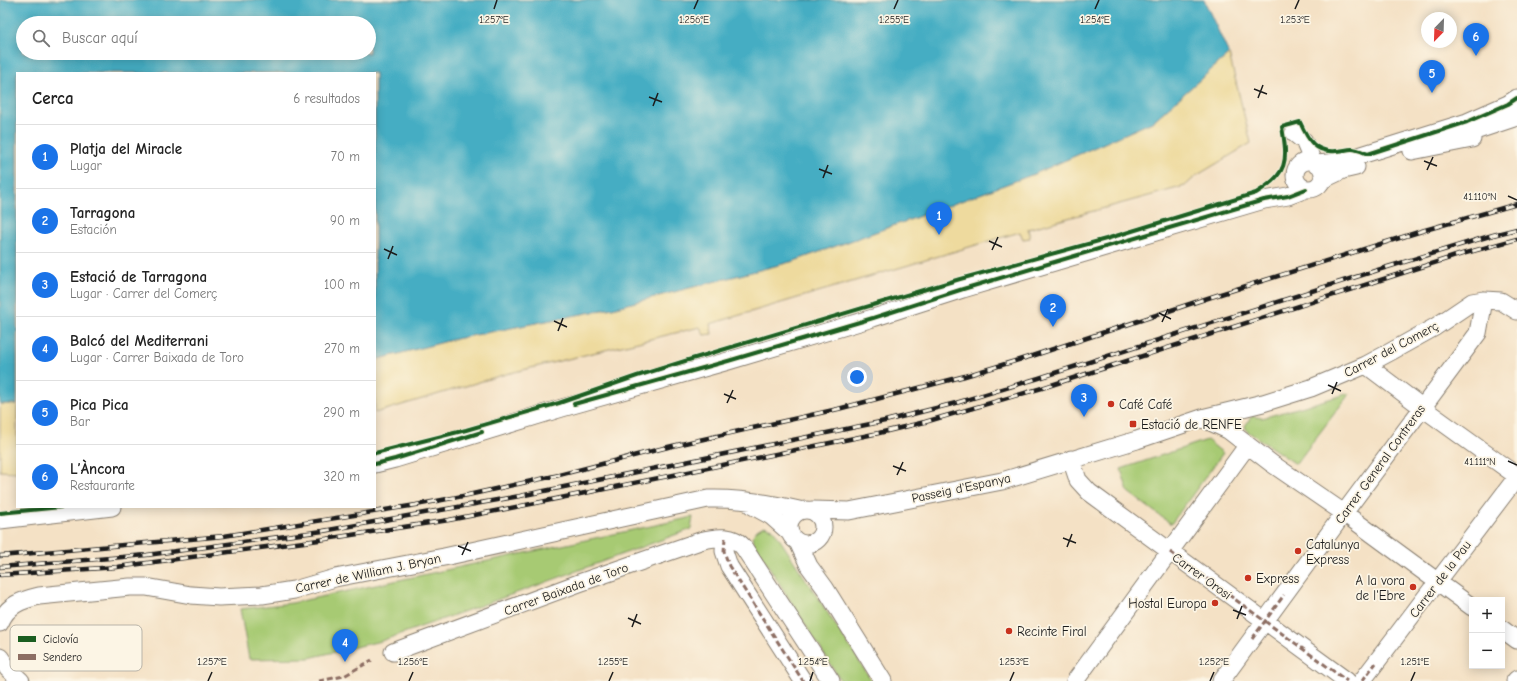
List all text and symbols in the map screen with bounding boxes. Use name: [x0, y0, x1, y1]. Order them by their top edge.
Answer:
north arrow: [1421, 12, 1457, 48]
text: 1.257°E: [479, 14, 509, 26]
text: 1.256°E: [679, 14, 709, 26]
text: 1.255°E: [879, 14, 909, 26]
text: 1.254°E: [1080, 14, 1110, 26]
text: 1.253°E: [1280, 14, 1310, 26]
search box: [16, 16, 376, 60]
pin: 6: [1463, 23, 1489, 56]
icon: search: [30, 27, 52, 49]
text: Buscar aquí: [62, 29, 138, 47]
pin: 5: [1419, 60, 1445, 93]
text: Cerca: [32, 89, 74, 108]
text: 6 resultados: [293, 91, 360, 106]
text: Platja del Miracle: [70, 140, 182, 158]
text: 1: [42, 149, 48, 164]
text: 70 m: [331, 149, 360, 164]
text: Lugar: [70, 158, 102, 173]
text: 41.110°N: [1463, 191, 1497, 203]
pin: 1: [926, 202, 952, 235]
text: Tarragona: [70, 204, 135, 222]
text: 2: [42, 213, 48, 228]
text: 90 m: [330, 213, 360, 228]
text: Estación: [70, 222, 117, 237]
text: Estació de Tarragona: [70, 268, 207, 286]
text: 3: [42, 277, 48, 292]
text: 100 m: [324, 277, 360, 292]
text: Lugar · Carrer del Comerç: [70, 286, 217, 301]
pin: 2: [1040, 294, 1066, 327]
street label: Carrer del Comerç: [1341, 318, 1441, 380]
text: Balcó del Mediterrani: [70, 332, 208, 350]
text: 4: [42, 341, 48, 356]
text: 270 m: [324, 341, 360, 356]
text: Lugar · Carrer Baixada de Toro: [70, 350, 244, 365]
your location: [847, 367, 867, 387]
pin: 3: [1071, 384, 1097, 417]
text: Pica Pica: [70, 396, 129, 414]
place label: Café Café: [1119, 397, 1173, 412]
marker: Café Café: [1106, 399, 1116, 409]
street label: Carrer General Contreras: [1332, 402, 1428, 526]
text: 5: [42, 405, 48, 420]
text: 290 m: [323, 405, 360, 420]
text: Bar: [70, 414, 90, 429]
place label: Estació de RENFE: [1141, 417, 1242, 432]
marker: Estació de RENFE: [1128, 419, 1138, 429]
text: 41.111°N: [1464, 456, 1496, 468]
text: L’Àncora: [70, 460, 125, 478]
text: 6: [42, 469, 48, 484]
text: 320 m: [324, 469, 360, 484]
street label: Passeig d'Espanya: [910, 470, 1012, 506]
text: Restaurante: [70, 478, 135, 493]
place label: Catalunya Express: [1306, 537, 1360, 567]
street label: Carrer de la Pau: [1406, 538, 1474, 620]
marker: Catalunya Express: [1293, 546, 1303, 556]
street label: Carrer de William J. Bryan: [294, 550, 442, 596]
street label: Carrer Orosi: [1170, 550, 1234, 602]
street label: Carrer Baixada de Toro: [502, 560, 630, 618]
place label: Express: [1256, 571, 1299, 586]
marker: Express: [1243, 573, 1253, 583]
place label: A la vora de l'Ebre: [1356, 573, 1405, 603]
marker: A la vora de l'Ebre: [1408, 582, 1418, 592]
place label: Hostal Europa: [1128, 596, 1207, 611]
map controls: [1469, 597, 1505, 669]
button: +: [1469, 597, 1505, 633]
marker: Hostal Europa: [1210, 598, 1220, 608]
place label: Recinte Firal: [1017, 624, 1087, 639]
legend: [10, 625, 142, 671]
marker: Recinte Firal: [1004, 626, 1014, 636]
pin: 4: [332, 629, 358, 662]
text: Ciclovía: [43, 633, 78, 646]
button: −: [1469, 633, 1505, 669]
text: Sendero: [43, 651, 82, 664]
text: 1.257°E: [197, 656, 227, 668]
text: 1.256°E: [398, 656, 428, 668]
text: 1.255°E: [598, 656, 628, 668]
text: 1.254°E: [798, 656, 828, 668]
text: 1.253°E: [999, 656, 1029, 668]
text: 1.252°E: [1199, 656, 1229, 668]
text: 1.251°E: [1401, 656, 1429, 668]

